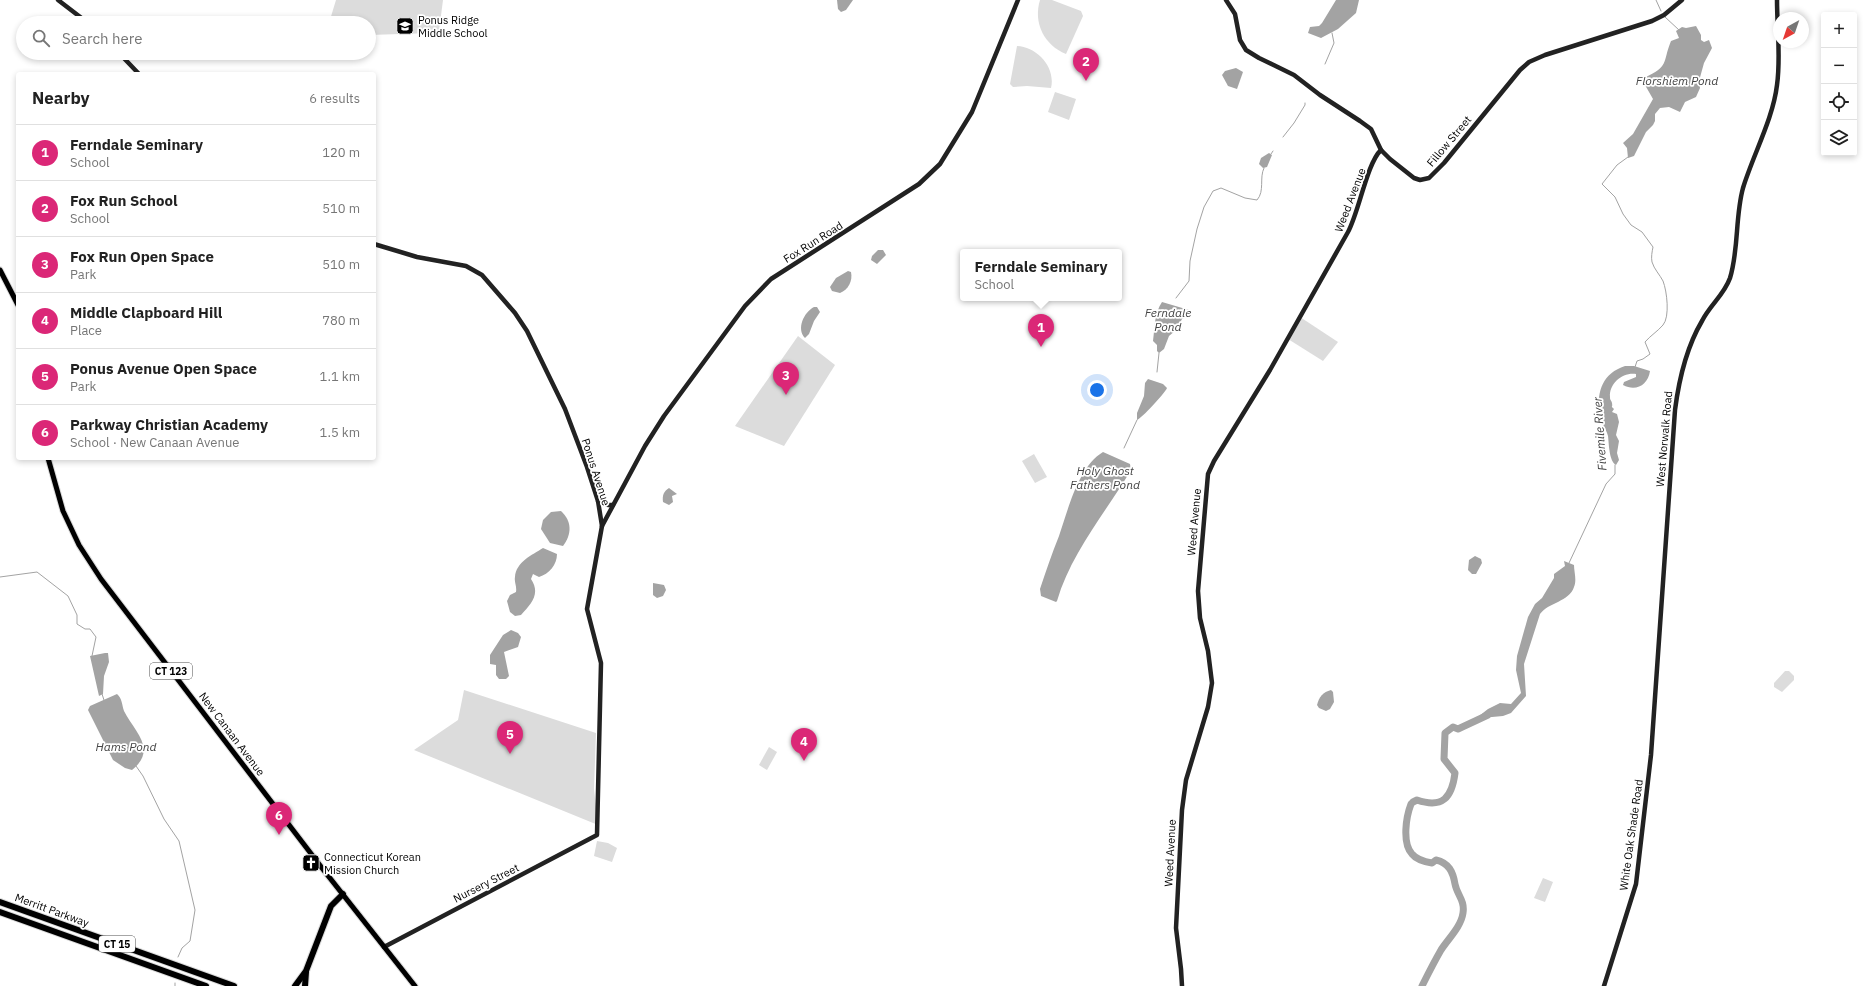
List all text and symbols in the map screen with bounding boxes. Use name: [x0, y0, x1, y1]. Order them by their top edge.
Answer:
north arrow: [1773, 12, 1809, 48]
map controls: [1821, 12, 1857, 156]
button: +: [1821, 12, 1857, 48]
place label: Ponus Ridge Middle School: [418, 13, 488, 40]
search box: [16, 16, 376, 60]
school or university icon: Ponus Ridge Middle School: [395, 16, 415, 36]
icon: search: [30, 27, 52, 49]
text: Search here: [62, 29, 142, 48]
pin: 2: [1073, 48, 1099, 81]
button: −: [1821, 48, 1857, 84]
water label: Florshiem Pond: [1636, 73, 1718, 88]
button: locate: [1821, 84, 1857, 120]
text: Nearby: [32, 87, 90, 109]
text: 6 results: [309, 90, 360, 107]
street label: Fillow Street: [1424, 113, 1474, 169]
button: layers: [1821, 120, 1857, 156]
text: Ferndale Seminary: [70, 135, 203, 154]
text: 1: [41, 144, 49, 161]
text: 120 m: [322, 144, 360, 161]
text: School: [70, 154, 110, 171]
street label: Weed Avenue: [1331, 166, 1369, 234]
text: Fox Run School: [70, 191, 178, 210]
text: 2: [41, 200, 49, 217]
text: 510 m: [322, 200, 360, 217]
text: School: [70, 210, 110, 227]
street label: Fox Run Road: [781, 218, 845, 266]
text: Fox Run Open Space: [70, 247, 214, 266]
popup: [960, 249, 1122, 301]
text: 3: [41, 256, 49, 273]
text: 510 m: [322, 256, 360, 273]
text: Ferndale Seminary: [974, 257, 1108, 276]
text: Park: [70, 266, 96, 283]
text: School: [974, 276, 1014, 293]
text: Middle Clapboard Hill: [70, 303, 222, 322]
water label: Ferndale Pond: [1145, 305, 1191, 334]
text: 4: [41, 312, 49, 329]
text: 780 m: [322, 312, 360, 329]
pin: 1: [1028, 314, 1054, 347]
text: Place: [70, 322, 102, 339]
text: Ponus Avenue Open Space: [70, 359, 257, 378]
pin: 3: [773, 362, 799, 395]
text: 5: [41, 368, 49, 385]
text: 1.1 km: [320, 368, 360, 385]
text: Park: [70, 378, 96, 395]
your location: [1087, 380, 1107, 400]
street label: West Norwalk Road: [1653, 390, 1675, 488]
water label: Fivemile River: [1589, 396, 1610, 471]
text: Parkway Christian Academy: [70, 415, 268, 434]
text: 6: [41, 424, 49, 441]
text: 1.5 km: [320, 424, 360, 441]
text: School · New Canaan Avenue: [70, 434, 239, 451]
street label: Ponus Avenue: [579, 437, 613, 507]
water label: Holy Ghost Fathers Pond: [1070, 463, 1140, 492]
street label: Weed Avenue: [1184, 488, 1204, 556]
road number: CT 123: [150, 663, 192, 679]
street label: New Canaan Avenue: [196, 689, 268, 779]
pin: 5: [497, 721, 523, 754]
pin: 4: [791, 728, 817, 761]
water label: Hams Pond: [95, 739, 157, 754]
street label: White Oak Shade Road: [1616, 779, 1646, 891]
pin: 6: [266, 802, 292, 835]
street label: Weed Avenue: [1161, 819, 1179, 887]
place label: Connecticut Korean Mission Church: [324, 850, 421, 877]
church icon: Connecticut Korean Mission Church: [301, 853, 321, 873]
street label: Nursery Street: [451, 860, 521, 906]
street label: Merritt Parkway: [13, 890, 91, 930]
road number: CT 15: [99, 936, 135, 952]

